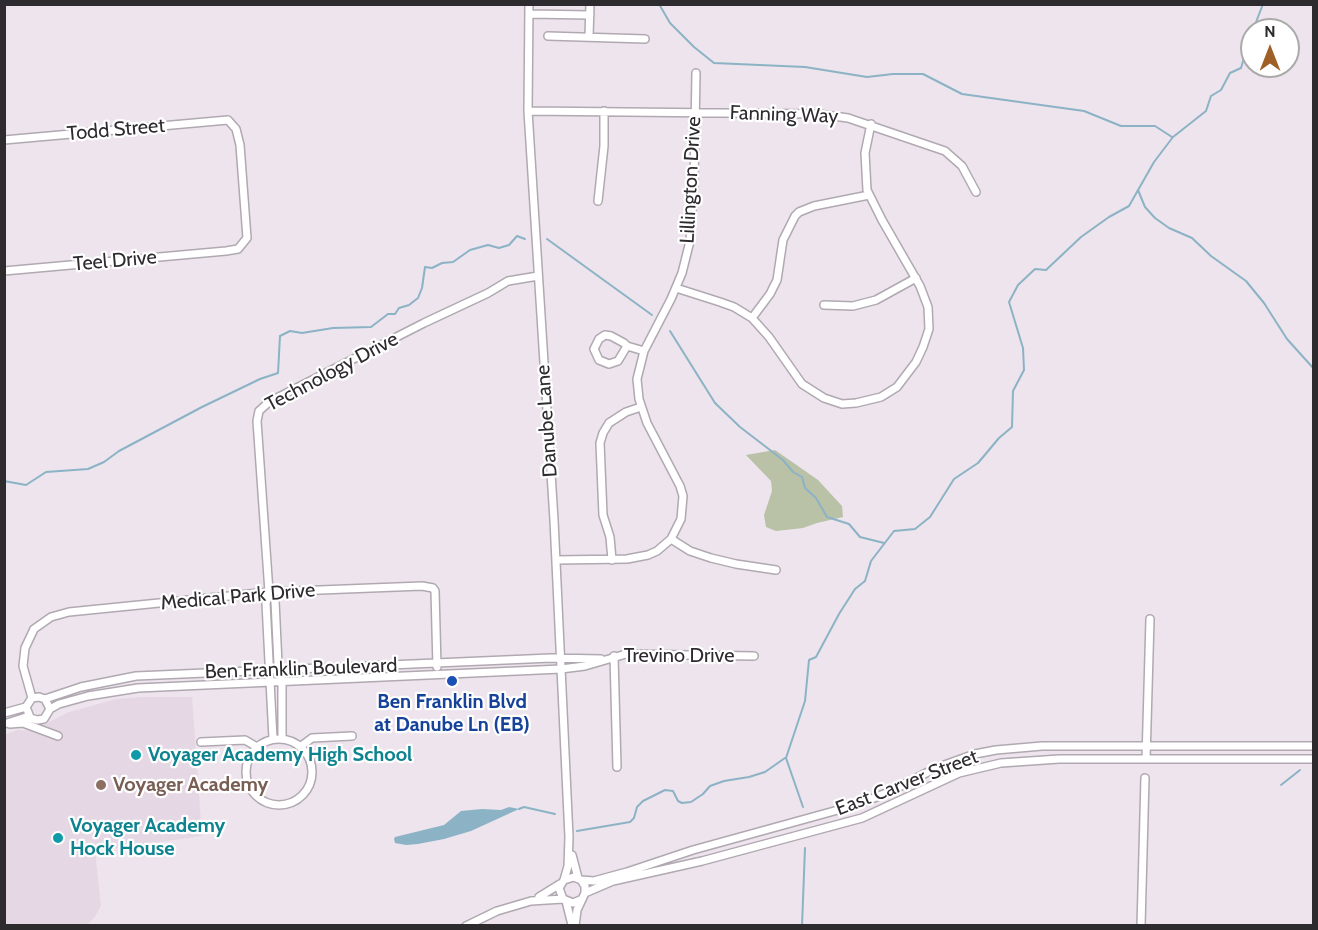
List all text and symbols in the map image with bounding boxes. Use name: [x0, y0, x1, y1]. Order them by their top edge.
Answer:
north arrow: [1240, 18, 1300, 78]
text: N: [1264, 22, 1276, 41]
street label: Fanning Way: [729, 101, 839, 129]
street label: Todd Street: [66, 114, 166, 146]
street label: Lillington Drive: [676, 116, 706, 244]
street label: Teel Drive: [72, 245, 158, 277]
street label: Technology Drive: [262, 327, 402, 417]
street label: Danube Lane: [531, 364, 563, 478]
street label: Medical Park Drive: [160, 578, 316, 616]
street label: Trevino Drive: [624, 644, 734, 668]
street label: Ben Franklin Boulevard: [204, 654, 398, 684]
marker: Ben Franklin Blvd at Danube Ln (EB): [445, 674, 459, 688]
place label: Ben Franklin Blvd at Danube Ln (EB): [374, 690, 530, 737]
place label: Voyager Academy High School: [148, 743, 412, 767]
street label: East Carver Street: [832, 745, 982, 821]
marker: Voyager Academy High School: [129, 748, 143, 762]
place label: Voyager Academy: [113, 773, 268, 797]
marker: Voyager Academy: [94, 778, 108, 792]
place label: Voyager Academy Hock House: [70, 814, 225, 861]
marker: Voyager Academy Hock House: [51, 831, 65, 845]

